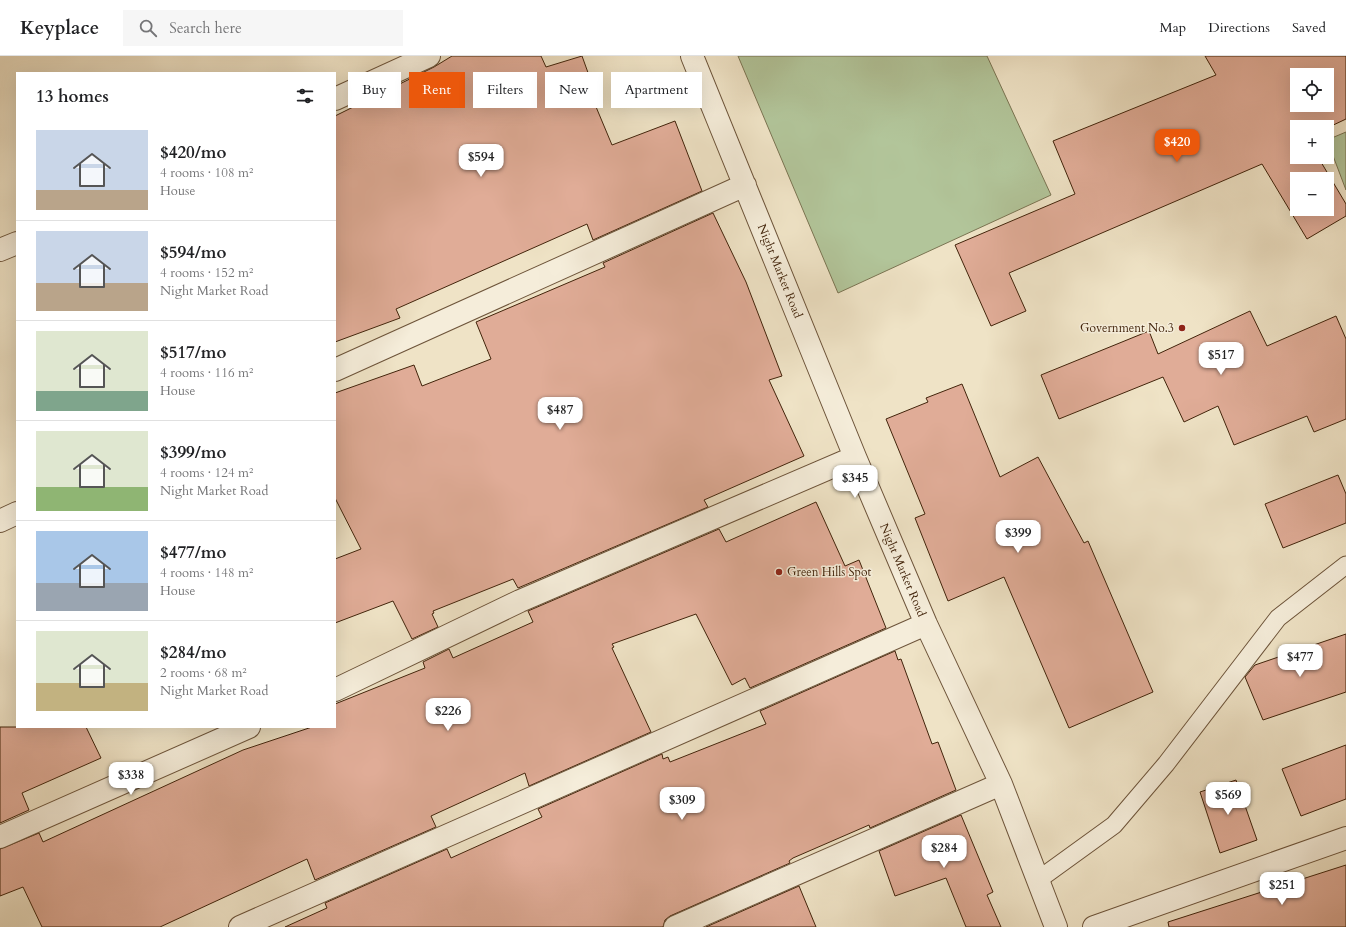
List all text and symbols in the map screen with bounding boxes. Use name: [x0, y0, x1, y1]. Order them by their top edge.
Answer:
search box: [123, 10, 403, 46]
text: Keyplace: [20, 15, 99, 41]
icon: search: [137, 17, 159, 39]
text: Search here: [169, 18, 242, 38]
text: Map: [1160, 18, 1186, 37]
text: Directions: [1208, 18, 1270, 37]
text: Saved: [1292, 18, 1326, 37]
map controls: [1290, 68, 1334, 216]
button: locate: [1290, 68, 1334, 112]
chip: Buy: [348, 72, 401, 108]
chip: Rent: [409, 72, 465, 108]
chip: Filters: [473, 72, 537, 108]
chip: New: [545, 72, 603, 108]
chip: Apartment: [611, 72, 702, 108]
text: 13 homes: [36, 85, 109, 108]
icon: filters: [294, 85, 316, 107]
button: +: [1290, 120, 1334, 164]
pin: $420: [1153, 129, 1201, 163]
text: $420: [1164, 133, 1190, 151]
text: $420/mo: [160, 141, 226, 164]
pin: $594: [457, 144, 505, 178]
icon: home: [68, 146, 116, 194]
text: $594: [468, 148, 494, 166]
text: 4 rooms · 108 m²: [160, 164, 253, 182]
button: −: [1290, 172, 1334, 216]
text: House: [160, 182, 195, 200]
street label: Night Market Road: [754, 222, 806, 321]
text: $594/mo: [160, 241, 226, 264]
icon: home: [68, 247, 116, 295]
text: 4 rooms · 152 m²: [160, 264, 253, 282]
text: Night Market Road: [160, 282, 268, 300]
place label: Government No.3: [1080, 320, 1174, 336]
marker: Government No.3: [1177, 323, 1187, 333]
text: $517/mo: [160, 341, 226, 364]
pin: $517: [1197, 342, 1245, 376]
text: $517: [1208, 346, 1234, 364]
icon: home: [68, 347, 116, 395]
text: 4 rooms · 116 m²: [160, 364, 253, 382]
text: House: [160, 382, 195, 400]
pin: $487: [536, 397, 584, 431]
text: $487: [547, 401, 573, 419]
text: $399/mo: [160, 441, 226, 464]
icon: home: [68, 447, 116, 495]
text: 4 rooms · 124 m²: [160, 464, 253, 482]
pin: $345: [831, 465, 879, 499]
text: $345: [842, 469, 868, 487]
text: Night Market Road: [160, 482, 268, 500]
pin: $399: [994, 520, 1042, 554]
street label: Night Market Road: [876, 521, 930, 620]
text: $399: [1005, 524, 1031, 542]
text: $477/mo: [160, 541, 226, 564]
icon: home: [68, 547, 116, 595]
text: 4 rooms · 148 m²: [160, 564, 253, 582]
place label: Green Hills Spot: [787, 564, 871, 580]
marker: Green Hills Spot: [774, 567, 784, 577]
text: House: [160, 582, 195, 600]
text: $284/mo: [160, 641, 226, 664]
pin: $477: [1276, 644, 1324, 678]
icon: home: [68, 647, 116, 695]
text: $477: [1287, 648, 1313, 666]
text: 2 rooms · 68 m²: [160, 664, 247, 682]
text: Night Market Road: [160, 682, 268, 700]
pin: $226: [424, 698, 472, 732]
text: $226: [435, 702, 461, 720]
pin: $338: [107, 762, 155, 796]
text: $338: [118, 766, 144, 784]
pin: $569: [1204, 782, 1252, 816]
text: $569: [1215, 786, 1241, 804]
pin: $309: [658, 787, 706, 821]
text: $309: [669, 791, 695, 809]
pin: $284: [920, 835, 968, 869]
text: $284: [931, 839, 957, 857]
pin: $251: [1258, 872, 1306, 906]
text: $251: [1269, 876, 1295, 894]

